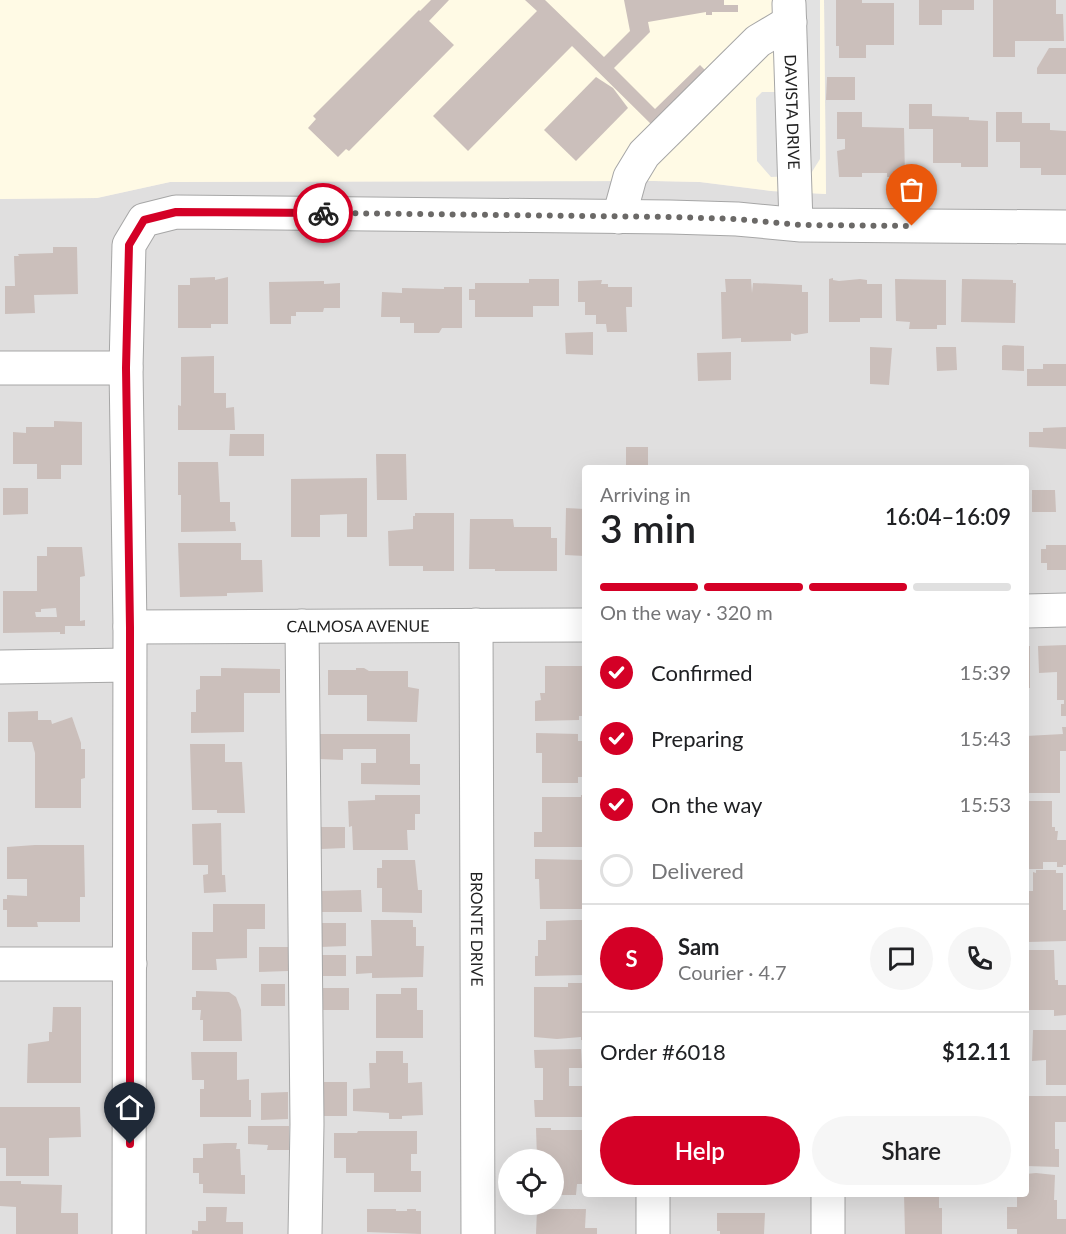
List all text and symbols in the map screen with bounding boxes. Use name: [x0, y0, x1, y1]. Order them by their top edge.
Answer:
street label: DAVISTA DRIVE: [782, 54, 804, 170]
pin: [886, 164, 937, 226]
icon: bag: [895, 173, 928, 206]
courier: [293, 183, 353, 243]
icon: bike: [307, 197, 340, 230]
text: Arriving in: [600, 482, 691, 506]
text: 16:04–16:09: [885, 503, 1011, 530]
text: 3 min: [600, 505, 696, 551]
text: On the way · 320 m: [600, 600, 773, 624]
street label: CALMOSA AVENUE: [286, 616, 430, 635]
icon: check: [600, 656, 633, 689]
text: Confirmed: [651, 659, 753, 686]
text: 15:39: [960, 660, 1011, 684]
icon: check: [600, 722, 633, 755]
text: Preparing: [651, 725, 743, 752]
text: 15:43: [960, 726, 1011, 750]
icon: check: [600, 788, 633, 821]
text: On the way: [651, 791, 762, 818]
text: 15:53: [960, 792, 1011, 816]
text: Delivered: [651, 857, 744, 884]
street label: BRONTE DRIVE: [468, 872, 487, 986]
button: chat: [870, 927, 933, 990]
button: phone: [948, 927, 1011, 990]
text: Sam: [678, 933, 720, 960]
text: S: [625, 945, 638, 972]
text: Courier · 4.7: [678, 960, 787, 984]
text: Order #6018: [600, 1038, 726, 1065]
text: $12.11: [942, 1038, 1011, 1065]
pin: [104, 1082, 155, 1144]
icon: home: [113, 1091, 146, 1124]
button: Help: [600, 1116, 800, 1185]
button: Share: [812, 1116, 1011, 1185]
map controls: [498, 1149, 564, 1215]
button: locate: [498, 1149, 564, 1215]

